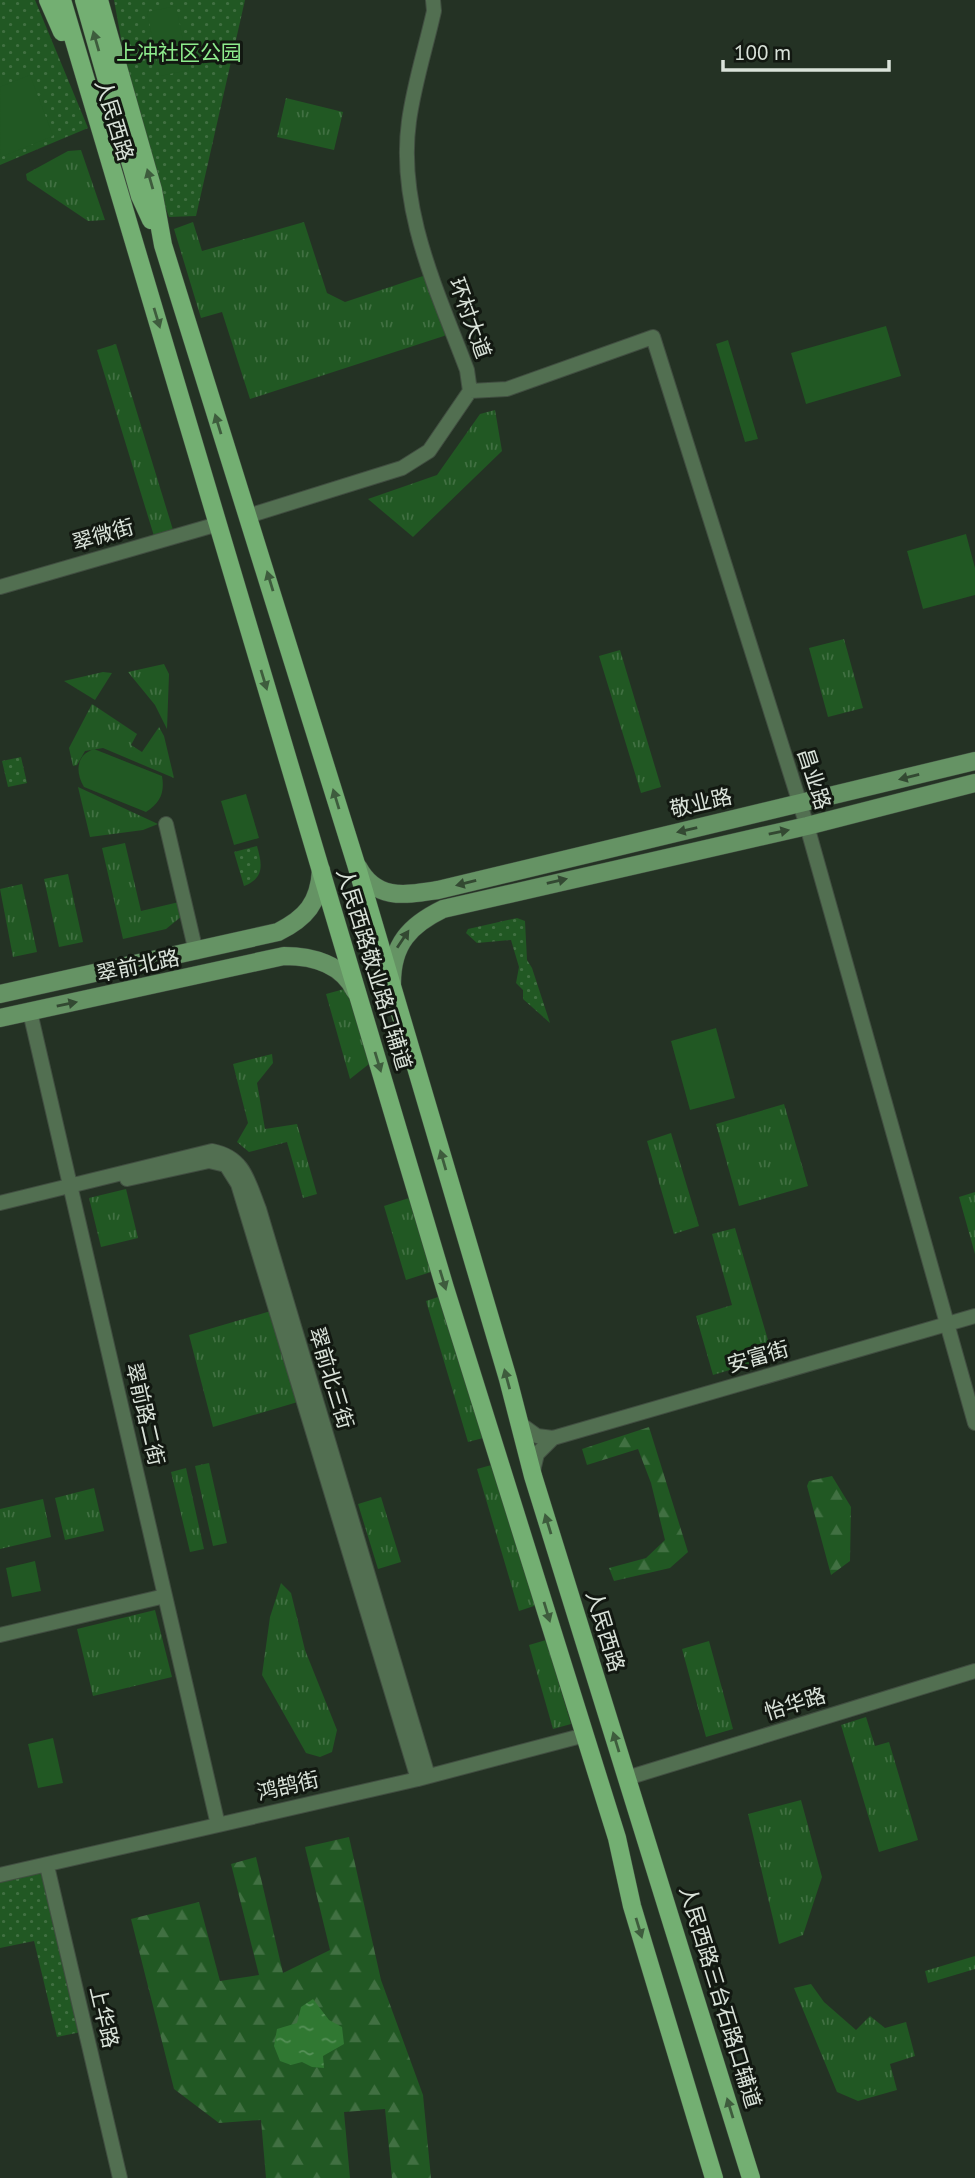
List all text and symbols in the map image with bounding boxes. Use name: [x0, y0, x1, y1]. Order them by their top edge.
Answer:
scale bar: [723, 28, 889, 72]
one-way arrow: [90, 31, 100, 52]
park label: 上冲社区公园: [116, 39, 242, 66]
text: 100 m: [734, 39, 791, 66]
street label: 人民西路: [89, 76, 140, 164]
one-way arrow: [144, 167, 155, 189]
street label: 环村大道: [443, 274, 498, 362]
one-way arrow: [153, 308, 163, 329]
one-way arrow: [212, 413, 222, 434]
street label: 翠微街: [69, 513, 137, 556]
one-way arrow: [264, 570, 274, 591]
one-way arrow: [259, 670, 269, 691]
street label: 昌业路: [792, 745, 837, 813]
one-way arrow: [898, 772, 920, 783]
street label: 敬业路: [667, 782, 735, 823]
one-way arrow: [330, 788, 341, 809]
one-way arrow: [676, 825, 698, 836]
one-way arrow: [768, 826, 790, 837]
street label: 人民西路敬业路口辅道: [331, 864, 418, 1073]
one-way arrow: [546, 875, 568, 886]
one-way arrow: [455, 878, 477, 889]
one-way arrow: [396, 930, 410, 948]
street label: 翠前北路: [94, 944, 182, 987]
one-way arrow: [56, 999, 78, 1010]
one-way arrow: [373, 1052, 383, 1073]
one-way arrow: [437, 1150, 447, 1171]
one-way arrow: [438, 1270, 448, 1291]
street label: 翠前北三街: [303, 1324, 360, 1432]
street label: 安富街: [724, 1335, 792, 1378]
street label: 翠前路二街: [121, 1360, 170, 1468]
one-way arrow: [502, 1368, 512, 1389]
one-way arrow: [543, 1514, 553, 1535]
street label: 人民西路: [580, 1587, 631, 1675]
one-way arrow: [543, 1601, 553, 1622]
street label: 怡华路: [761, 1681, 829, 1726]
one-way arrow: [610, 1731, 620, 1752]
street label: 鸿鹄街: [254, 1765, 322, 1806]
street label: 人民西路三台石路口辅道: [674, 1882, 767, 2111]
one-way arrow: [634, 1918, 645, 1939]
street label: 上华路: [84, 1983, 125, 2051]
one-way arrow: [724, 2097, 735, 2118]

